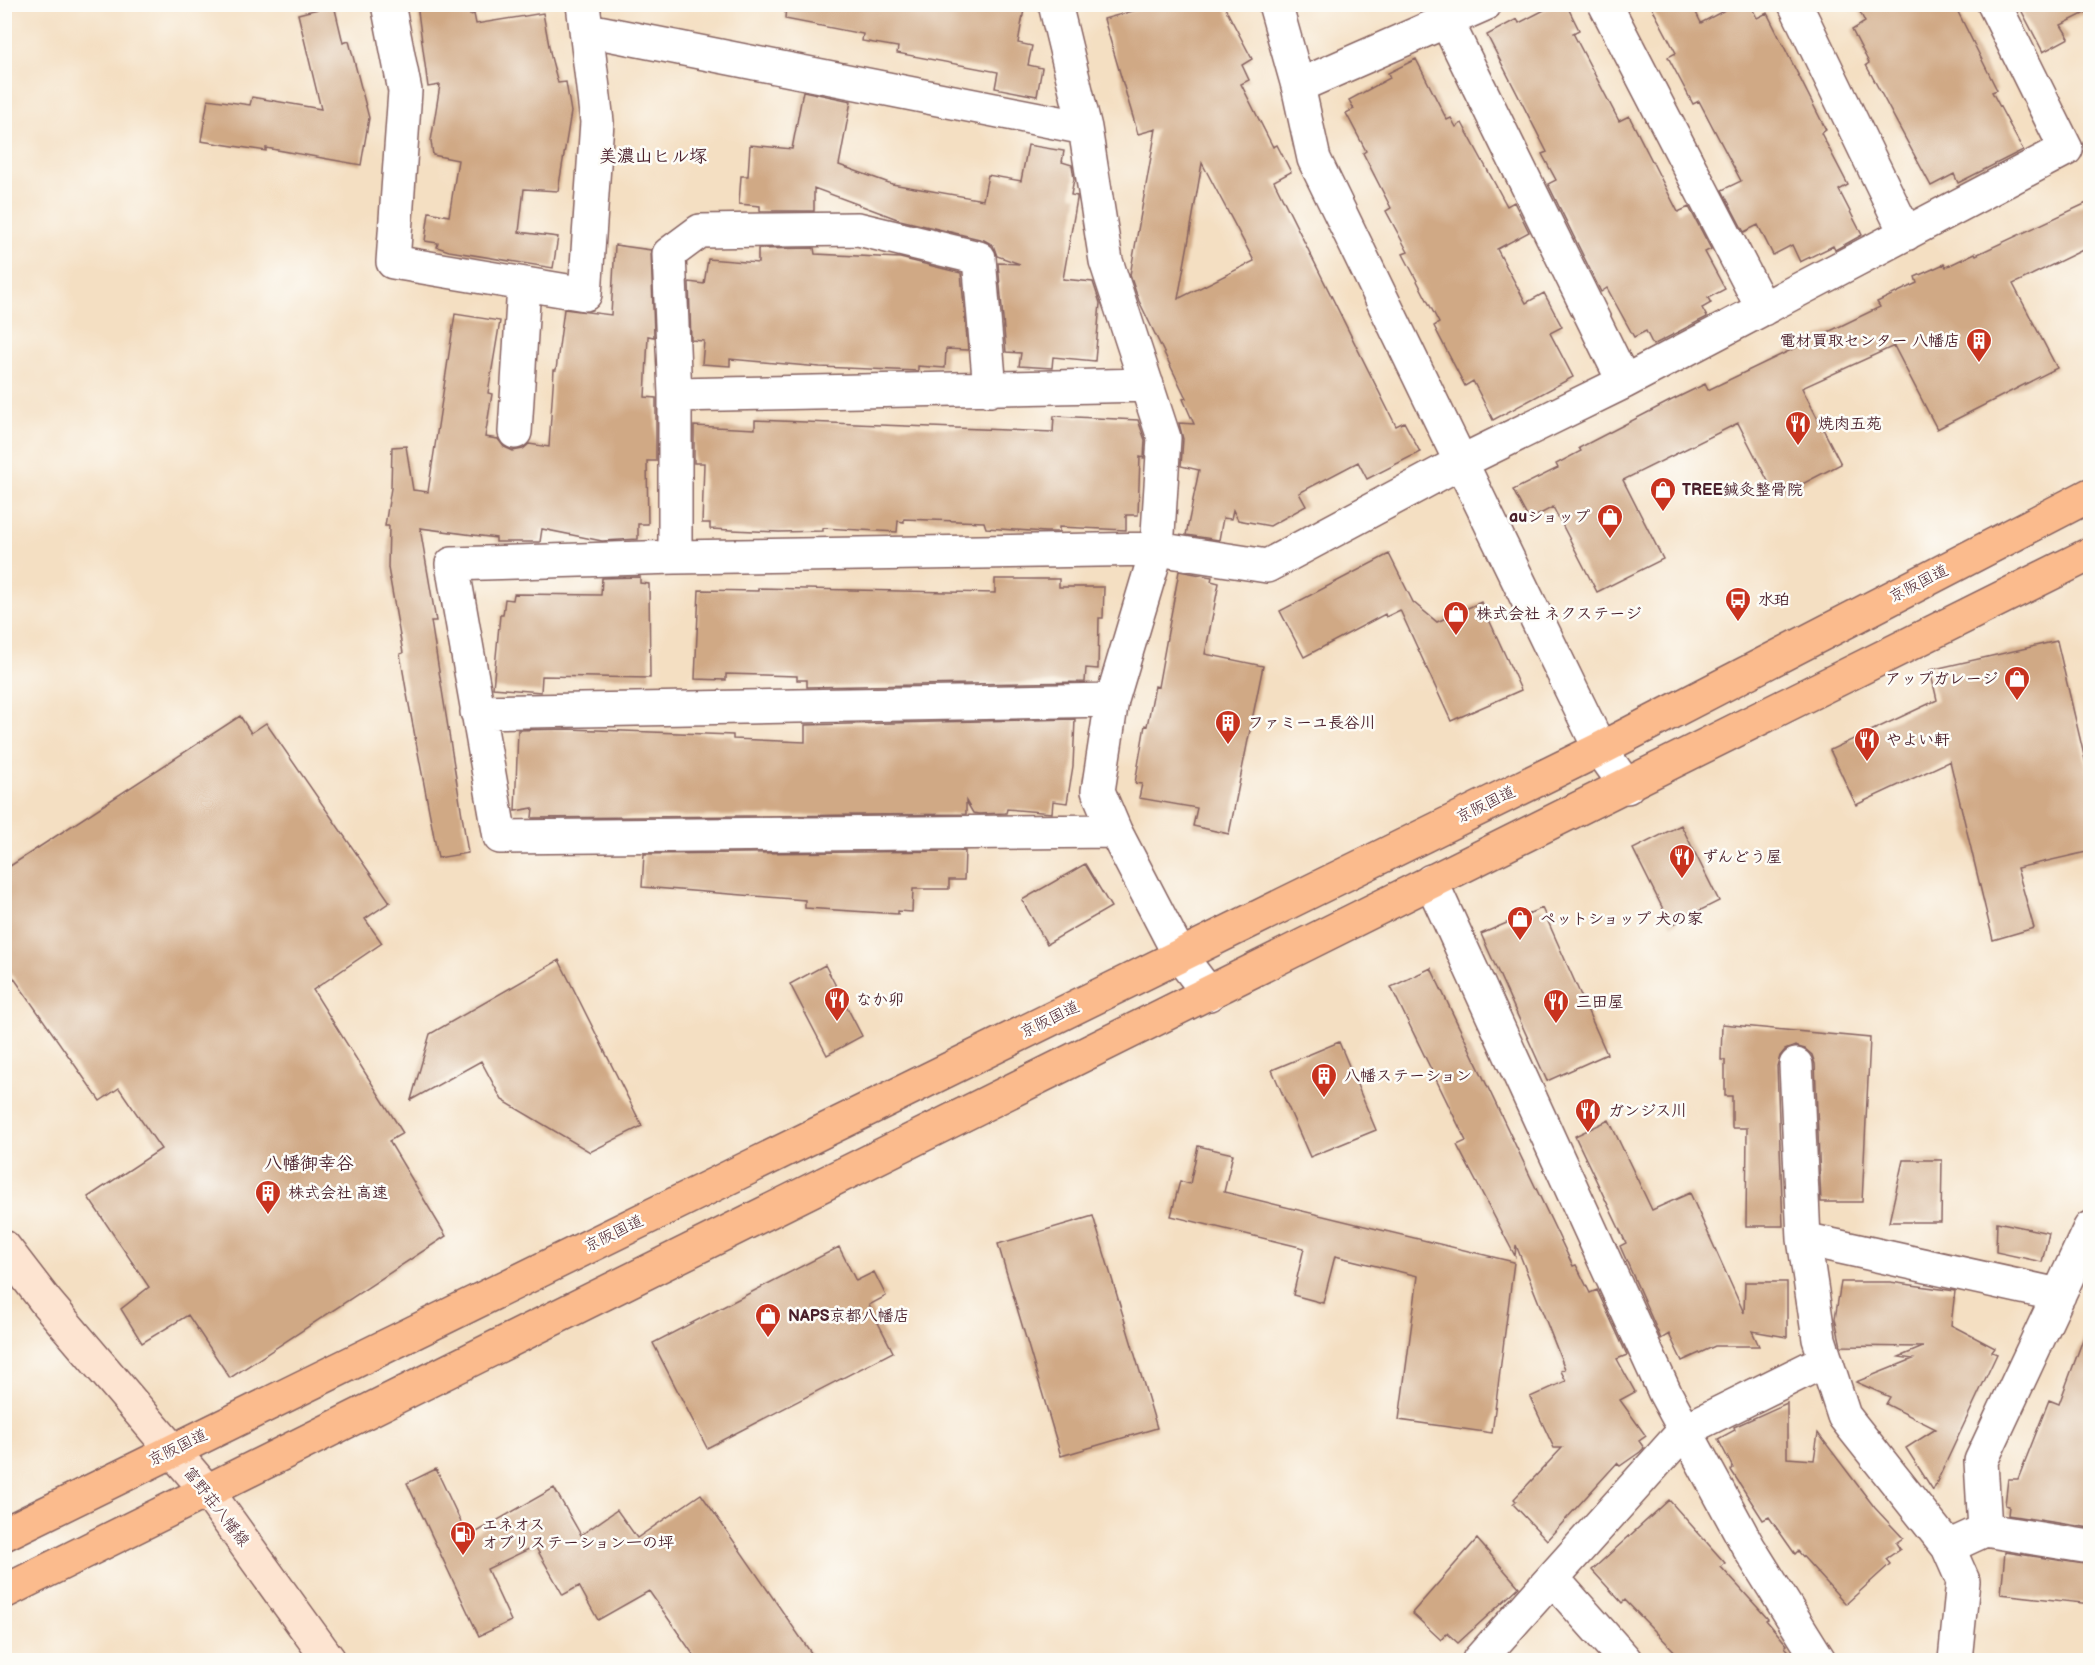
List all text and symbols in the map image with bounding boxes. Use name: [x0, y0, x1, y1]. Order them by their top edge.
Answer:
district label: 美濃山ヒル塚: [599, 146, 707, 167]
building icon: 電材買取センター 八幡店: [1964, 326, 1994, 364]
place label: 電材買取センター 八幡店: [1780, 332, 1960, 351]
restaurant icon: 焼肉五苑: [1783, 409, 1813, 447]
place label: 焼肉五苑: [1818, 415, 1882, 434]
shop icon: TREE鍼灸整骨院: [1648, 475, 1678, 513]
place label: TREE鍼灸整骨院: [1682, 481, 1803, 500]
shop icon: auショップ: [1595, 502, 1625, 540]
place label: auショップ: [1509, 508, 1590, 527]
street label: 京阪国道: [1886, 561, 1952, 607]
bus stop icon: 水珀: [1723, 585, 1753, 623]
place label: 水珀: [1758, 591, 1790, 610]
shop icon: 株式会社 ネクステージ: [1441, 599, 1471, 637]
place label: 株式会社 ネクステージ: [1476, 605, 1642, 624]
shop icon: アップガレージ: [2002, 664, 2032, 702]
place label: アップガレージ: [1885, 670, 1998, 689]
building icon: ファミーユ長谷川: [1213, 708, 1243, 746]
place label: ファミーユ長谷川: [1248, 714, 1376, 733]
restaurant icon: やよい軒: [1852, 725, 1882, 763]
place label: やよい軒: [1886, 731, 1950, 750]
street label: 京阪国道: [1453, 782, 1519, 828]
restaurant icon: ずんどう屋: [1667, 842, 1697, 880]
place label: ずんどう屋: [1702, 848, 1782, 867]
shop icon: ペットショップ 犬の家: [1505, 904, 1535, 942]
place label: ペットショップ 犬の家: [1540, 910, 1703, 929]
restaurant icon: なか卯: [822, 985, 852, 1023]
restaurant icon: 三田屋: [1541, 987, 1571, 1025]
place label: なか卯: [856, 991, 904, 1010]
place label: 三田屋: [1576, 993, 1624, 1012]
street label: 京阪国道: [1017, 997, 1083, 1043]
building icon: 八幡ステーション: [1309, 1061, 1339, 1099]
place label: 八幡ステーション: [1344, 1067, 1472, 1086]
restaurant icon: ガンジス川: [1573, 1096, 1603, 1134]
place label: ガンジス川: [1608, 1102, 1687, 1121]
district label: 八幡御幸谷: [264, 1153, 354, 1174]
building icon: 株式会社 高速: [253, 1178, 283, 1216]
place label: 株式会社 高速: [288, 1184, 388, 1203]
street label: 京阪国道: [581, 1211, 647, 1257]
shop icon: NAPS京都八幡店: [753, 1301, 783, 1339]
place label: NAPS京都八幡店: [788, 1307, 910, 1326]
street label: 京阪国道: [145, 1425, 211, 1471]
street label: 富野荘八幡線: [179, 1463, 253, 1551]
place label: エネオス オブリステーション一の坪: [482, 1516, 674, 1553]
fuel station icon: エネオス オブリステーション一の坪: [448, 1519, 478, 1557]

